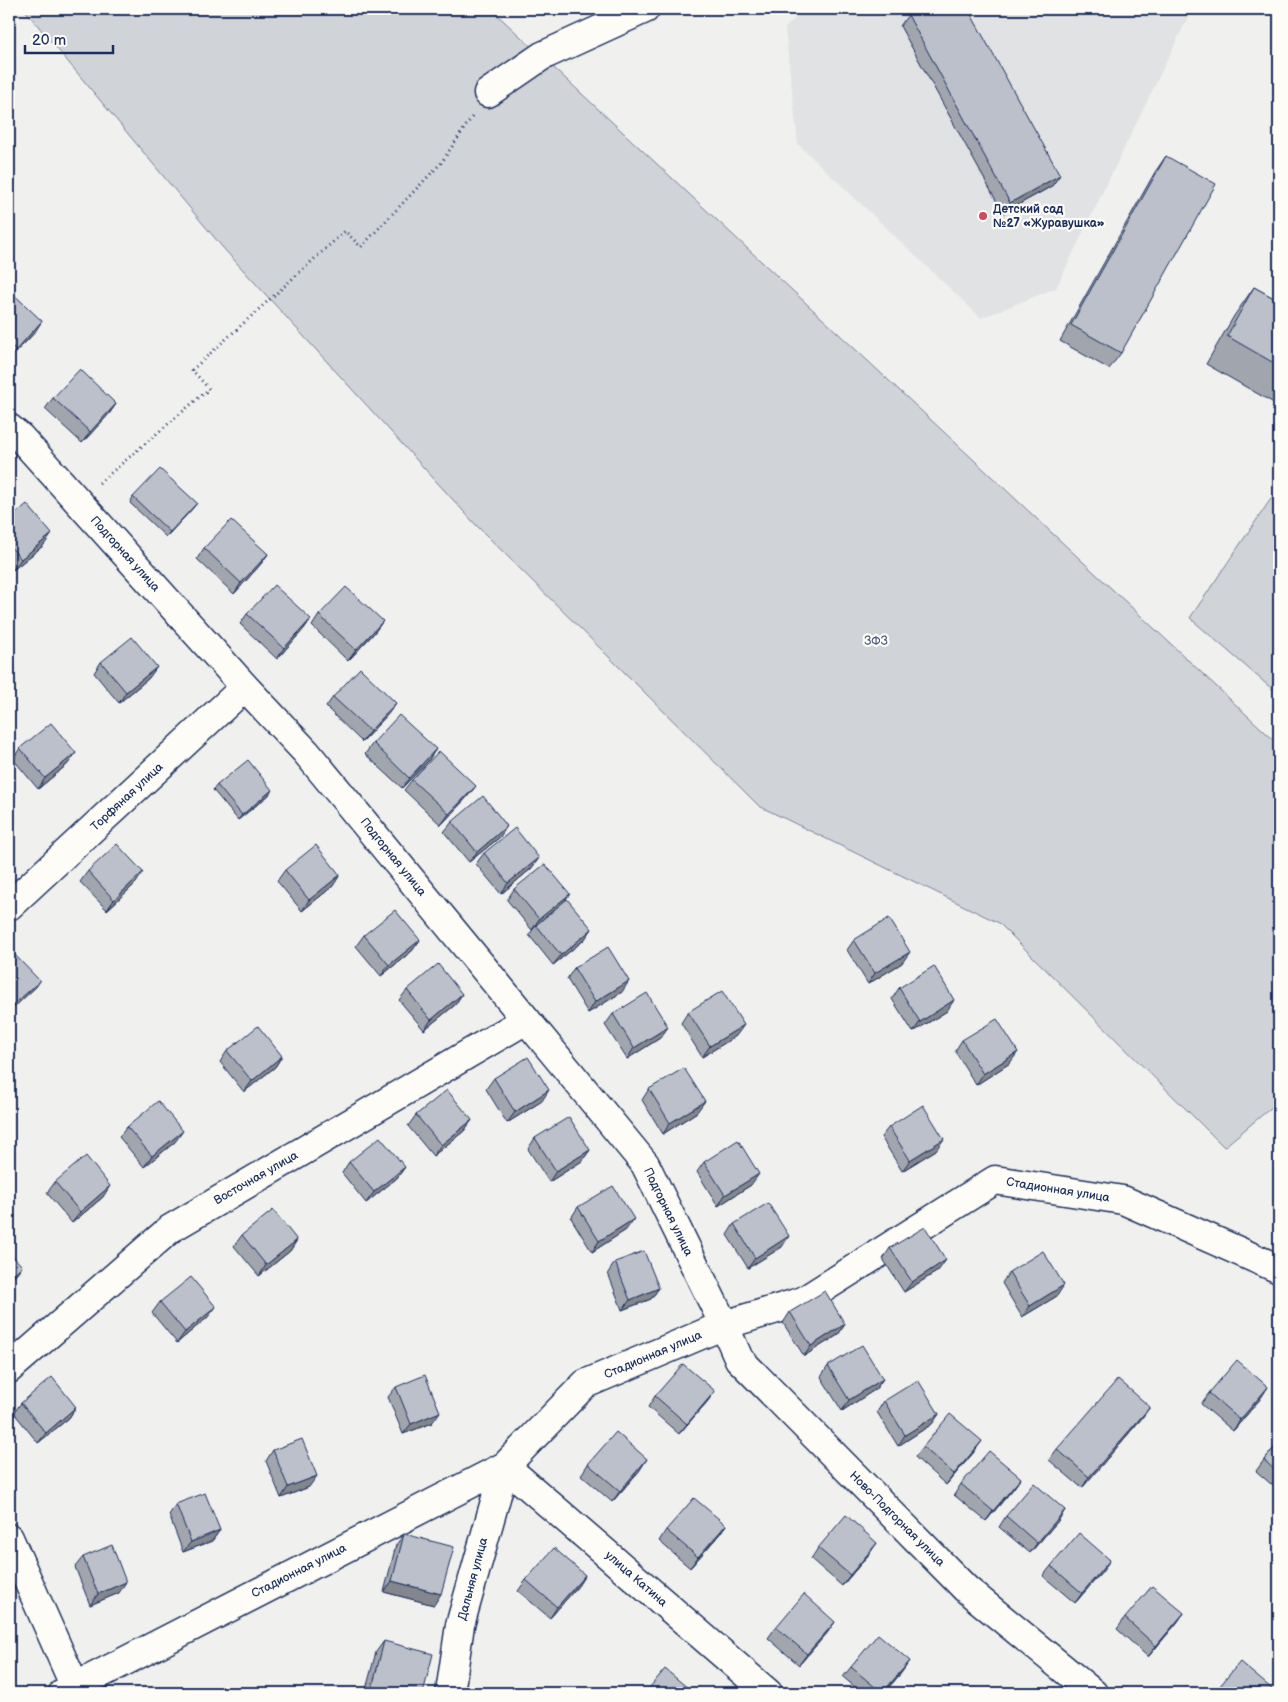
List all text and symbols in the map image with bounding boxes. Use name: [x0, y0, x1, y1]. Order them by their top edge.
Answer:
scale bar: [25, 22, 112, 54]
text: 20 m: [32, 31, 66, 50]
place label: Детский сад №27 «Журавушка»: [993, 202, 1105, 231]
marker: Детский сад №27 «Журавушка»: [977, 210, 989, 222]
street label: Подгорная улица: [87, 513, 163, 595]
park label: ЗФЗ: [864, 634, 888, 649]
street label: Торфяная улица: [88, 760, 166, 834]
street label: Подгорная улица: [357, 815, 429, 899]
street label: Восточная улица: [211, 1148, 301, 1208]
street label: Подгорная улица: [640, 1165, 696, 1259]
street label: Стадионная улица: [1005, 1174, 1111, 1206]
street label: Стадионная улица: [602, 1328, 704, 1382]
street label: Ново-Подгорная улица: [846, 1468, 948, 1570]
street label: Дальняя улица: [455, 1536, 491, 1622]
street label: Стадионная улица: [249, 1541, 349, 1601]
street label: улица Катина: [602, 1548, 670, 1610]

